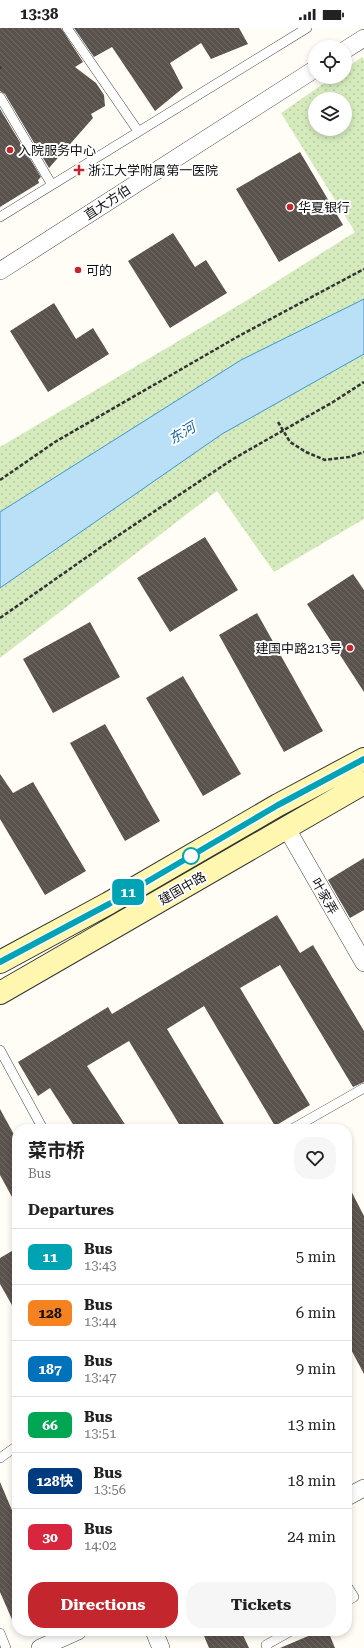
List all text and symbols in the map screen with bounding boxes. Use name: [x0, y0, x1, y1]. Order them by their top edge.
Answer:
text: 13:38: [20, 5, 58, 23]
map controls: [308, 40, 352, 136]
button: locate: [308, 40, 352, 84]
button: layers: [308, 92, 352, 136]
place label: 入院服务中心: [18, 143, 96, 158]
marker: 入院服务中心: [5, 145, 15, 155]
place label: 浙江大学附属第一医院: [88, 163, 218, 178]
marker: 浙江大学附属第一医院: [73, 164, 85, 176]
street label: 直大方伯: [81, 182, 133, 223]
place label: 华夏银行: [298, 200, 350, 215]
marker: 华夏银行: [285, 202, 295, 212]
place label: 可的: [86, 263, 112, 278]
marker: 可的: [73, 265, 83, 275]
water label: 东河: [166, 417, 201, 447]
place label: 建国中路213号: [255, 641, 342, 656]
marker: 建国中路213号: [345, 643, 355, 653]
unlabelled marker: [182, 847, 200, 865]
street label: 建国中路: [156, 869, 209, 908]
street label: 叶家弄: [308, 876, 341, 917]
line badge: 11: [110, 879, 146, 905]
text: 11: [120, 884, 136, 900]
button: heart: [294, 1137, 336, 1179]
text: 菜市桥: [28, 1139, 85, 1162]
text: Bus: [28, 1166, 51, 1181]
text: Departures: [28, 1201, 114, 1219]
text: Bus: [84, 1240, 112, 1258]
text: 5 min: [296, 1248, 336, 1266]
text: 11: [42, 1249, 58, 1265]
text: 13:43: [84, 1258, 116, 1273]
text: Bus: [84, 1296, 112, 1314]
text: 6 min: [296, 1304, 336, 1322]
text: 128: [38, 1305, 62, 1321]
text: 13:44: [84, 1314, 116, 1329]
text: Bus: [84, 1352, 112, 1370]
text: 9 min: [296, 1360, 336, 1378]
text: 187: [38, 1361, 62, 1377]
text: 13:47: [84, 1370, 116, 1385]
text: Bus: [84, 1408, 112, 1426]
text: 13 min: [287, 1416, 336, 1434]
text: 66: [42, 1417, 58, 1433]
text: 13:51: [84, 1426, 116, 1441]
text: Bus: [94, 1464, 122, 1482]
text: 18 min: [287, 1472, 336, 1490]
text: 128快: [36, 1473, 74, 1489]
text: 13:56: [94, 1482, 126, 1497]
text: Bus: [84, 1520, 112, 1538]
text: 24 min: [287, 1528, 336, 1546]
text: 30: [42, 1529, 58, 1545]
text: 14:02: [84, 1538, 116, 1553]
button: Directions: [28, 1582, 178, 1628]
button: Tickets: [186, 1582, 336, 1628]

